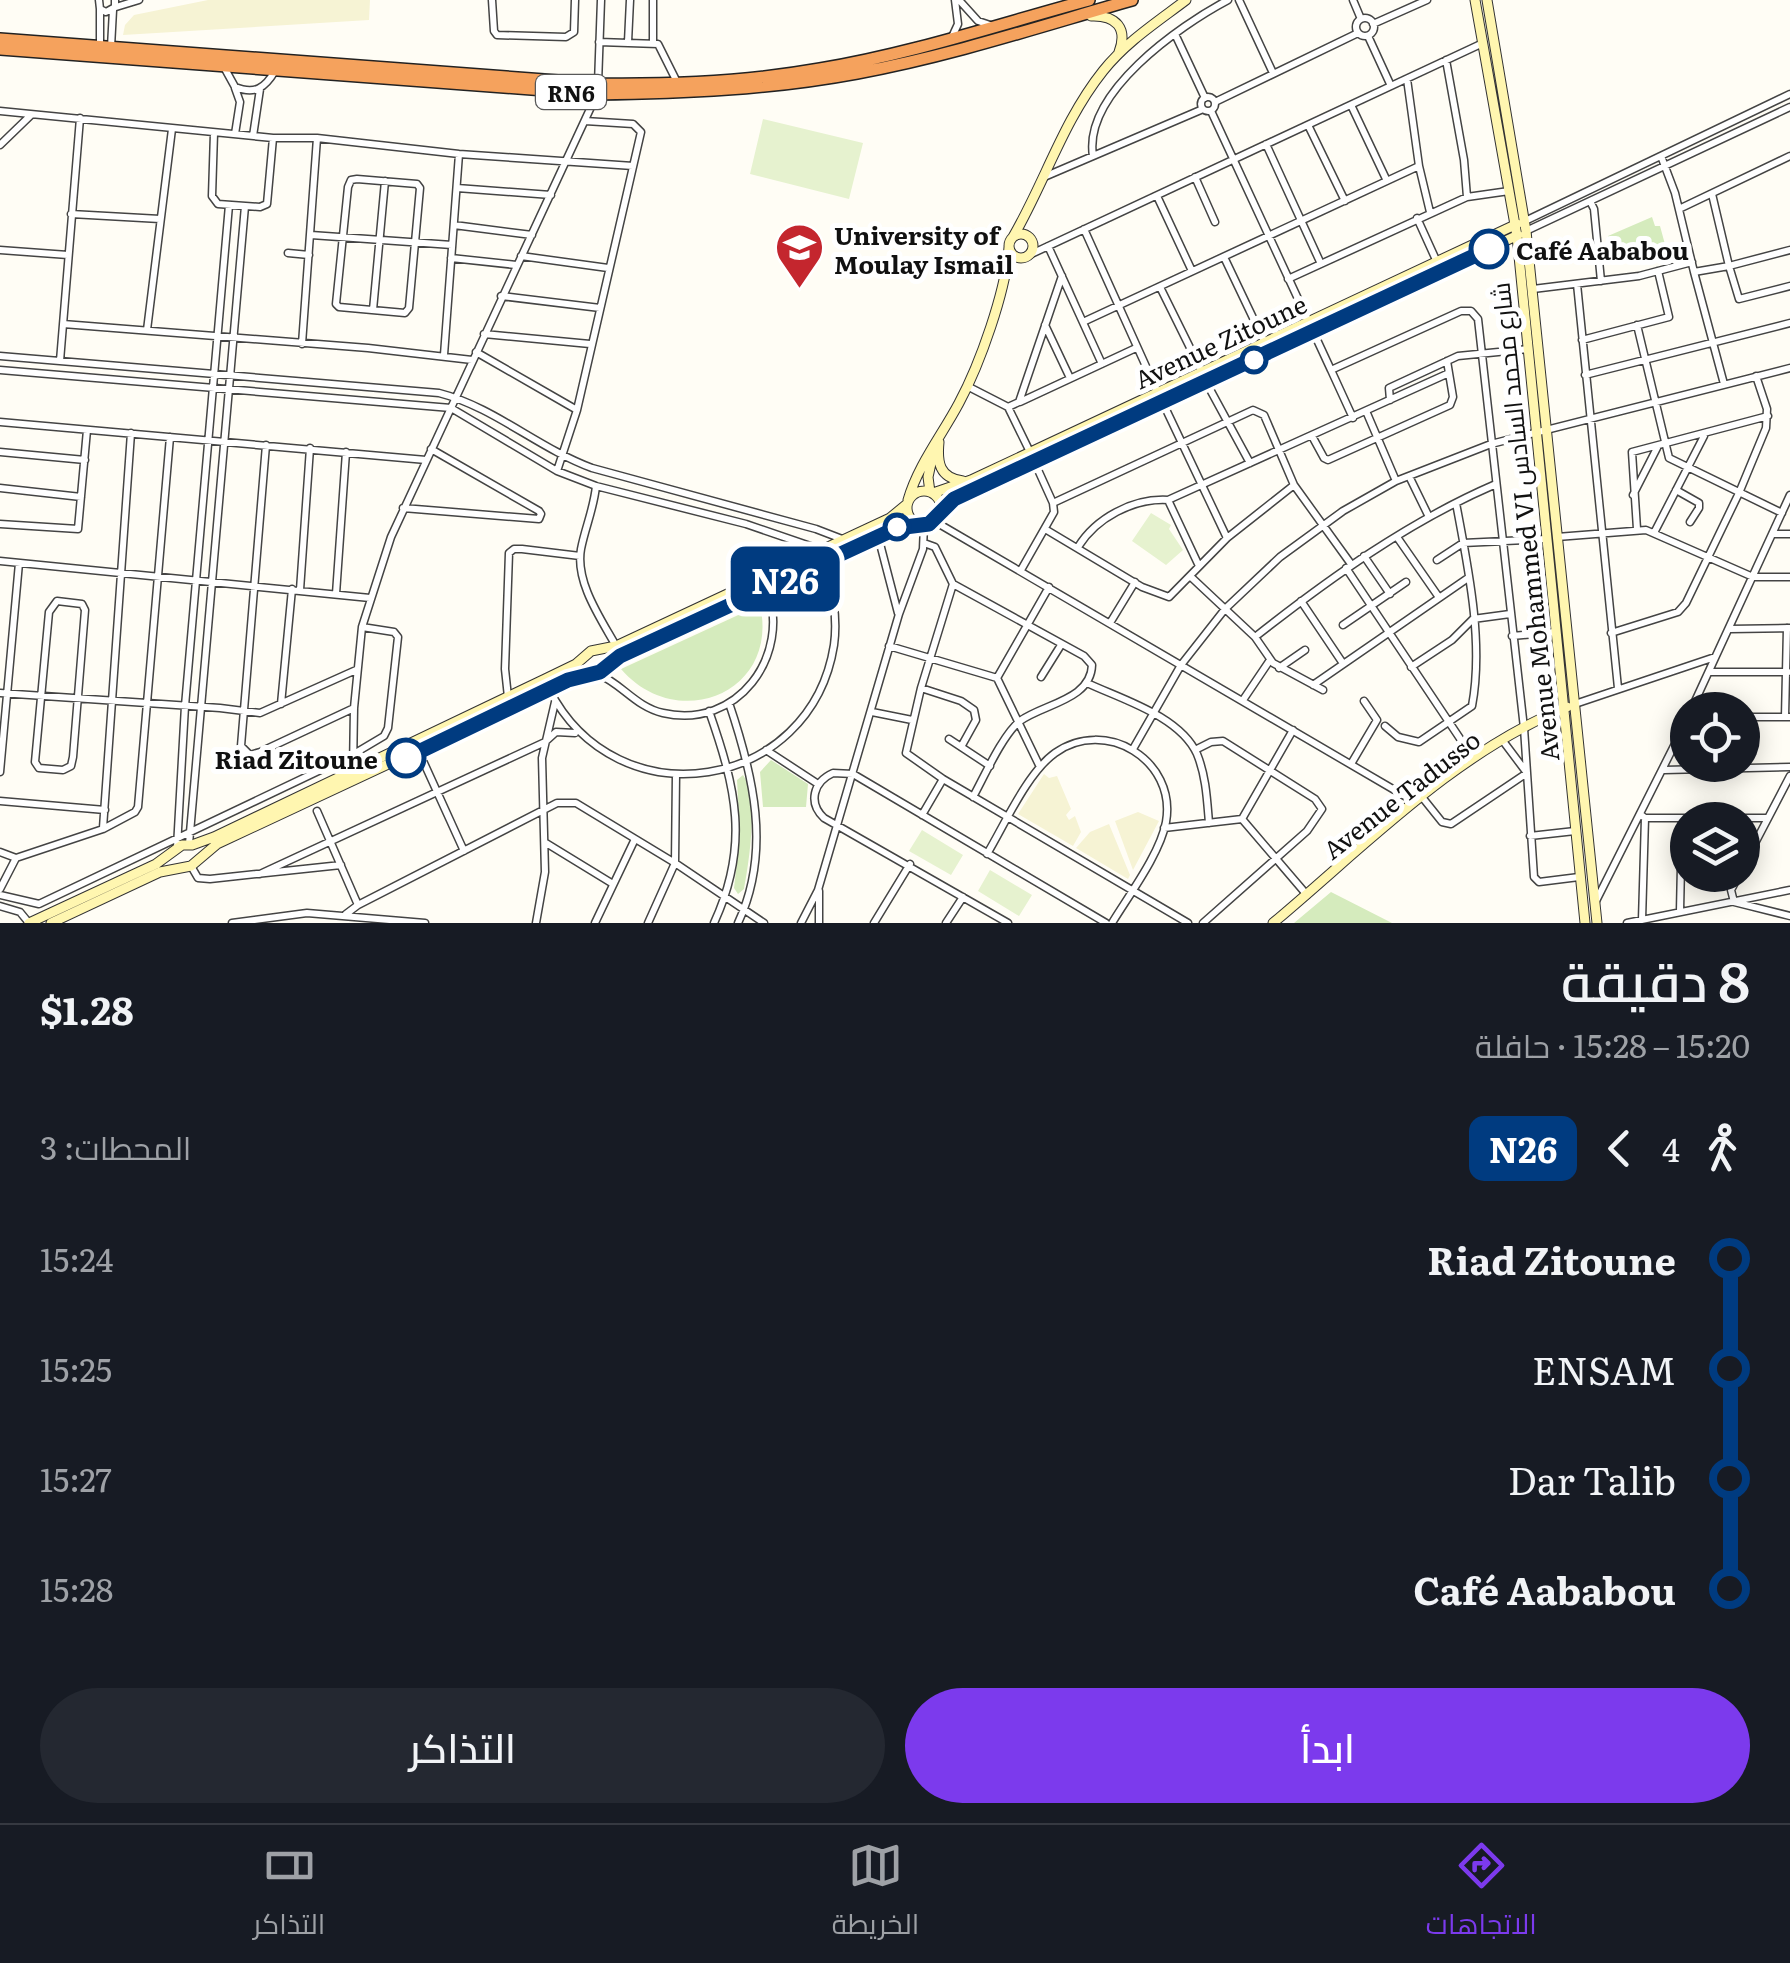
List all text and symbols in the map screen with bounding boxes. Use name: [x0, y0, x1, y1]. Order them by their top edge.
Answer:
road number: RN6: [536, 75, 606, 109]
place label: University of Moulay Ismail: [834, 216, 1014, 282]
school or university icon: University of Moulay Ismail: [773, 222, 825, 290]
marker: Café Aababou: [1470, 230, 1508, 268]
place label: Café Aababou: [1516, 231, 1689, 268]
street label: Avenue Mohammed VI شارع محمد السادس: [1480, 281, 1568, 763]
street label: Avenue Zitoune: [1128, 285, 1312, 397]
unlabelled marker: [1241, 347, 1267, 373]
unlabelled marker: [884, 514, 910, 540]
line badge: N26: [728, 546, 842, 612]
text: N26: [751, 553, 819, 605]
map controls: [1670, 692, 1760, 892]
button: locate: [1670, 692, 1760, 782]
street label: Avenue Tadusso: [1314, 721, 1488, 867]
marker: Riad Zitoune: [387, 739, 425, 777]
place label: Riad Zitoune: [214, 740, 378, 777]
button: layers: [1670, 802, 1760, 892]
text: 8 دقيقة: [1561, 937, 1750, 1019]
text: $1.28: [40, 980, 134, 1037]
text: 15:20 – 15:28 · حافلة: [1475, 1020, 1750, 1068]
icon: back: [1592, 1121, 1647, 1176]
icon: walk: [1695, 1121, 1750, 1176]
text: المحطات: 3: [40, 1122, 191, 1170]
text: N26: [1489, 1122, 1557, 1174]
text: 4: [1662, 1124, 1680, 1172]
text: Riad Zitoune: [1427, 1230, 1676, 1287]
text: 15:24: [40, 1234, 113, 1282]
text: ENSAM: [1532, 1340, 1676, 1397]
text: 15:25: [40, 1344, 112, 1392]
text: Dar Talib: [1508, 1450, 1676, 1507]
text: 15:27: [40, 1454, 112, 1502]
text: Café Aababou: [1413, 1560, 1676, 1617]
text: 15:28: [40, 1564, 113, 1612]
button: التذاكر: [40, 1688, 885, 1803]
button: ابدأ: [905, 1688, 1750, 1803]
tab: التذاكر: [253, 1838, 325, 1950]
tab: الخريطة: [832, 1838, 919, 1950]
tab: الاتجاهات: [1426, 1838, 1537, 1950]

